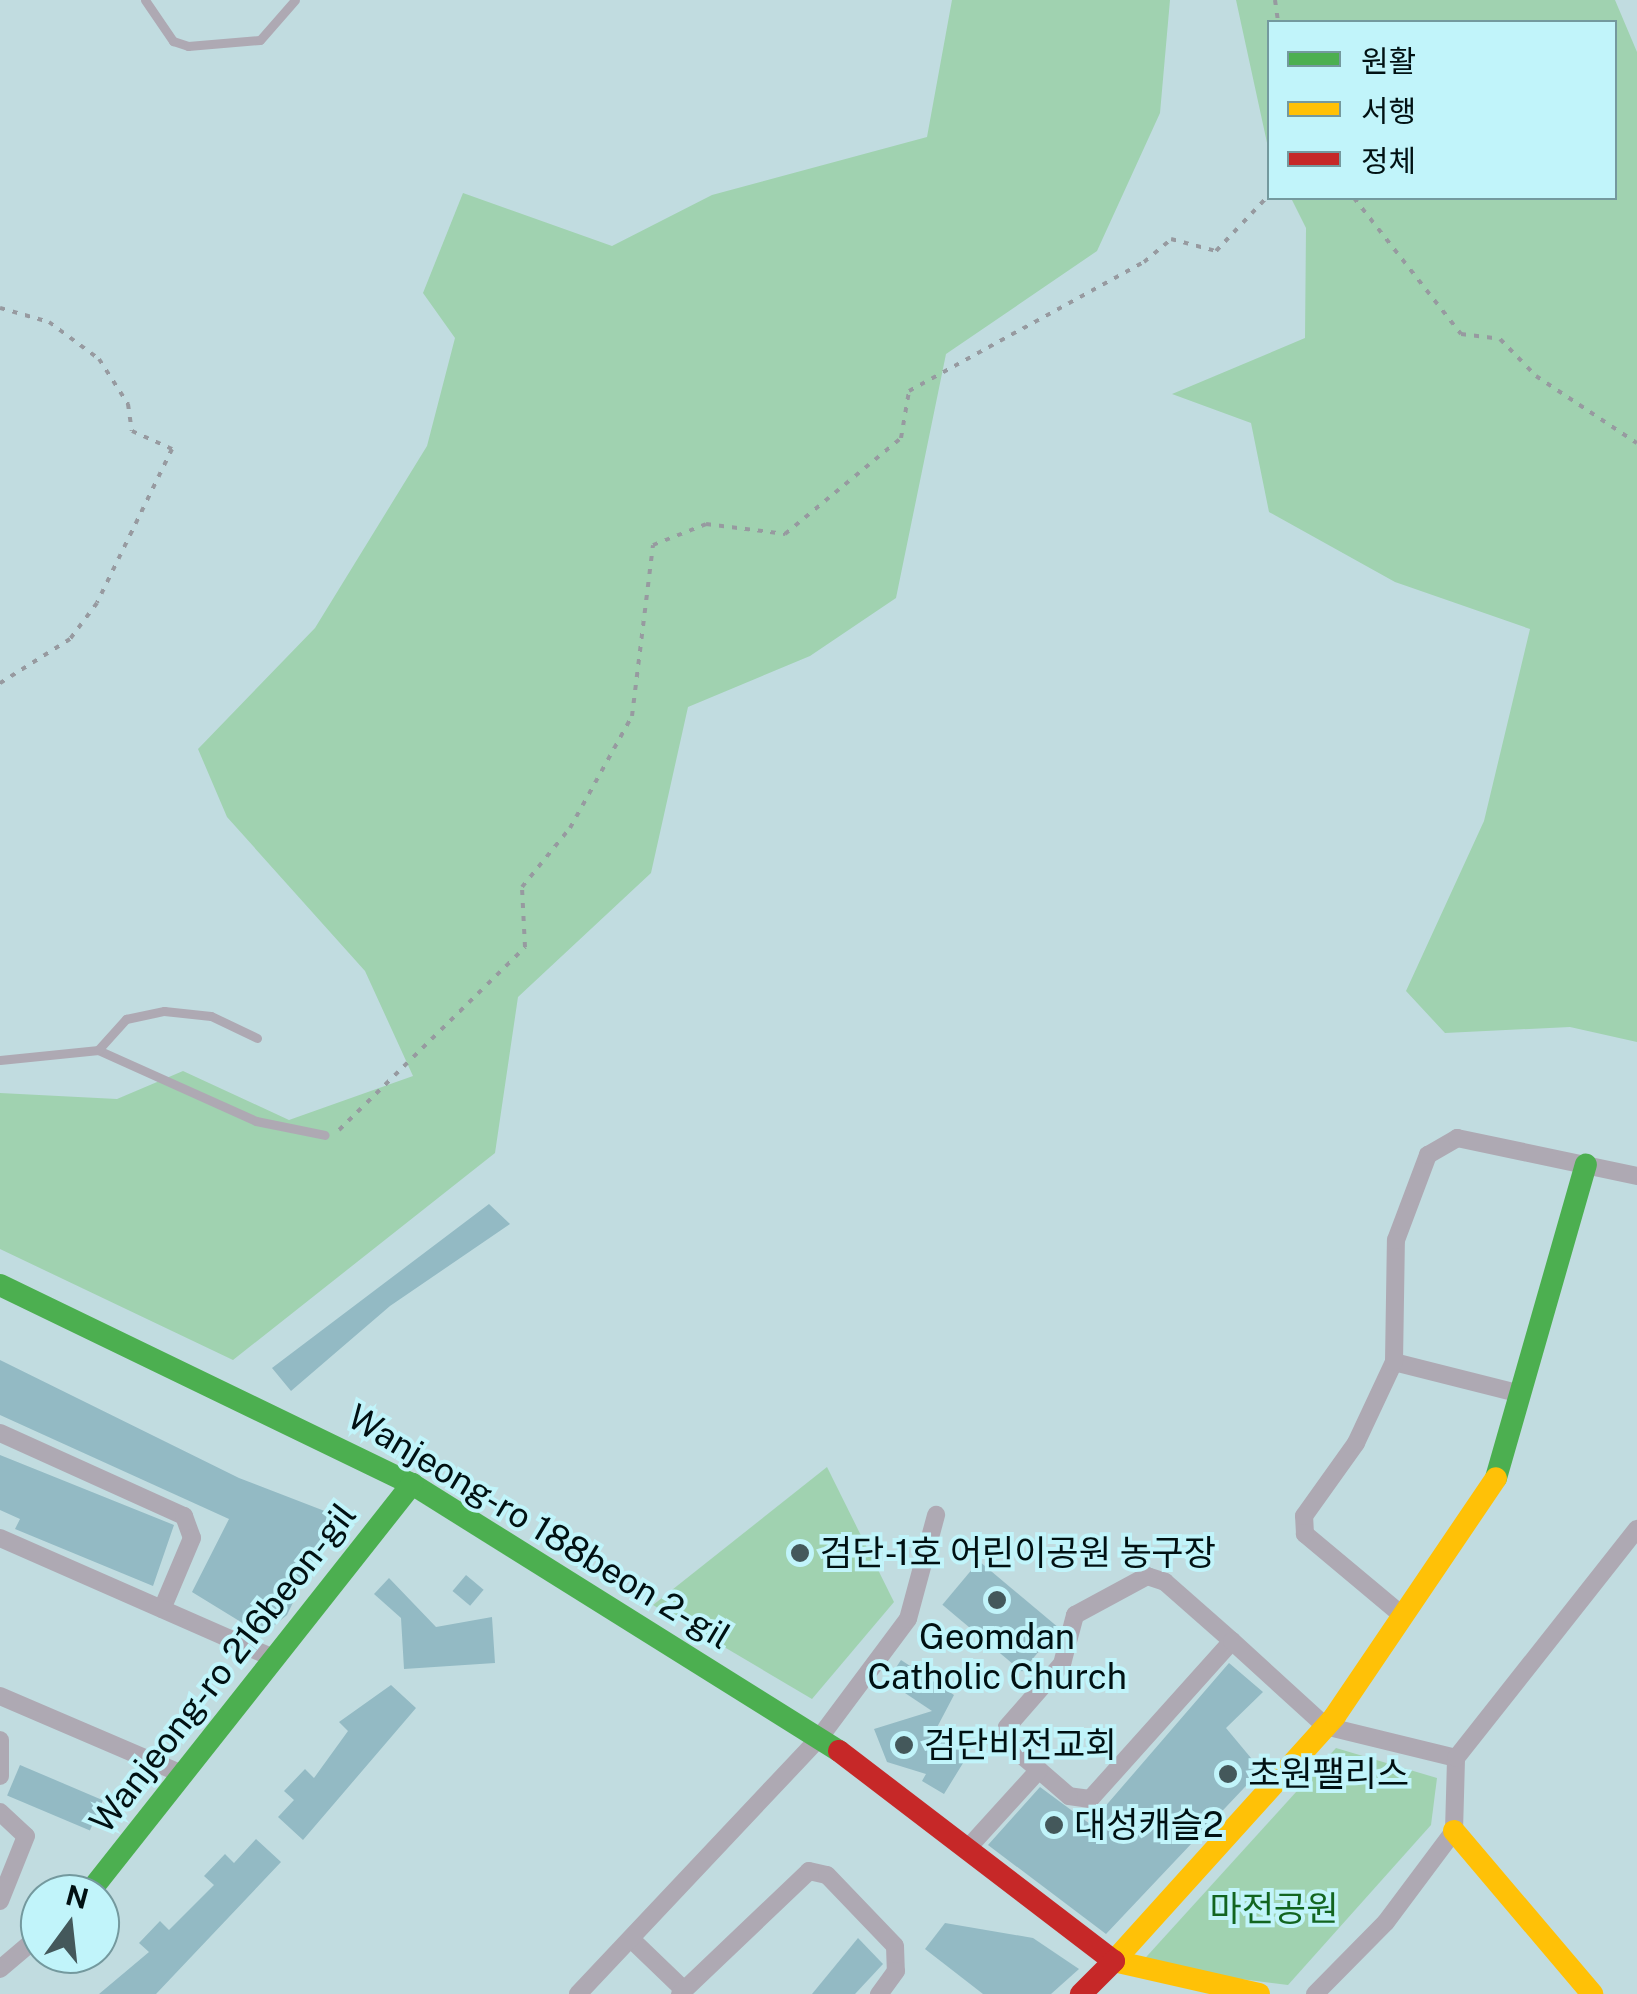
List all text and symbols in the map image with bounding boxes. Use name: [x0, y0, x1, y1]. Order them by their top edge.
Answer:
legend: [1267, 20, 1617, 200]
text: 원활: [1361, 43, 1416, 79]
text: 서행: [1361, 93, 1416, 129]
text: 정체: [1361, 143, 1416, 179]
street label: Wanjeong-ro 188beon 2-gil: [340, 1396, 738, 1658]
street label: Wanjeong-ro 216beon-gil: [81, 1494, 365, 1842]
place label: 검단-1호 어린이공원 농구장: [820, 1532, 1216, 1574]
marker: 검단-1호 어린이공원 농구장: [789, 1542, 811, 1564]
marker: Geomdan Catholic Church: [986, 1589, 1008, 1611]
place label: Geomdan Catholic Church: [867, 1616, 1127, 1698]
place label: 검단비전교회: [924, 1724, 1117, 1766]
marker: 검단비전교회: [893, 1734, 915, 1756]
place label: 초원팰리스: [1248, 1753, 1409, 1795]
marker: 초원팰리스: [1217, 1763, 1239, 1785]
place label: 대성캐슬2: [1074, 1804, 1224, 1846]
marker: 대성캐슬2: [1043, 1814, 1065, 1836]
north arrow: [20, 1874, 120, 1974]
text: N: [63, 1878, 92, 1915]
park label: 마전공원: [1210, 1888, 1338, 1930]

